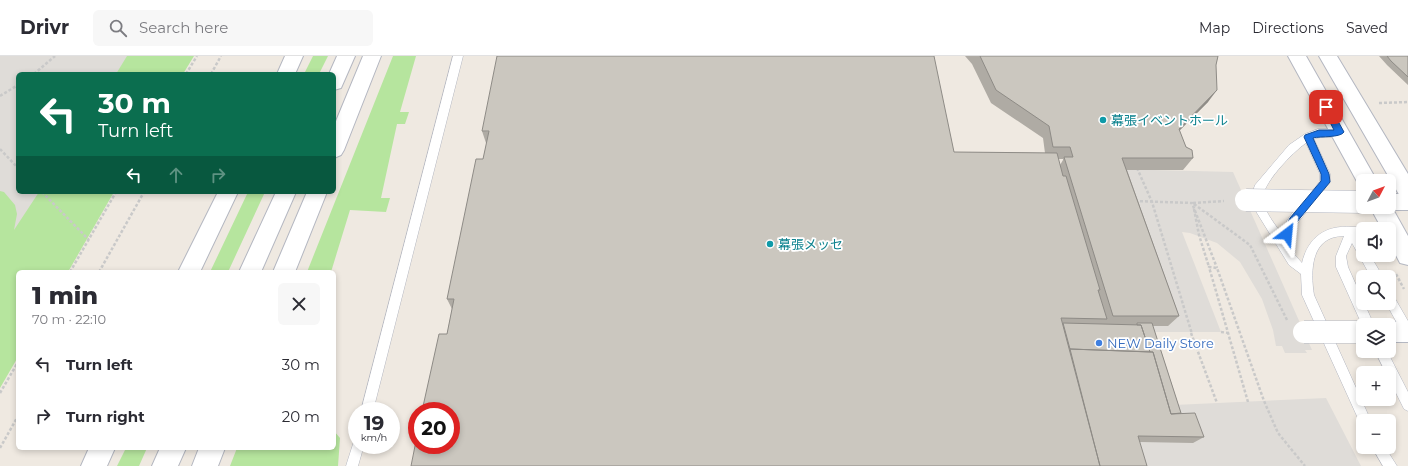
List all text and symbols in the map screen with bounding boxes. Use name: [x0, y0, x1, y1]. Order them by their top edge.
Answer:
search box: [93, 10, 373, 46]
text: Drivr: [20, 16, 69, 39]
icon: search: [107, 17, 129, 39]
text: Search here: [139, 18, 228, 37]
text: Map: [1199, 19, 1230, 37]
text: Directions: [1252, 19, 1324, 37]
text: Saved: [1346, 19, 1388, 37]
text: 30 m: [98, 86, 171, 120]
icon: left: [32, 88, 84, 140]
pin: [1309, 90, 1343, 124]
icon: arrive: [1315, 96, 1337, 118]
place label: 幕張イベントホール: [1111, 112, 1228, 128]
marker: 幕張イベントホール: [1098, 115, 1108, 125]
text: Turn left: [98, 120, 173, 142]
icon: left: [123, 164, 145, 186]
icon: ahead: [165, 164, 187, 186]
icon: right: [207, 164, 229, 186]
north arrow: [1356, 174, 1396, 214]
map controls: [1356, 174, 1396, 454]
position arrow: [1266, 213, 1308, 255]
button: sound: [1356, 222, 1396, 262]
place label: 幕張メッセ: [778, 236, 843, 252]
marker: 幕張メッセ: [765, 239, 775, 249]
button: search: [1356, 270, 1396, 310]
text: 1 min: [32, 281, 98, 310]
button: close: [278, 283, 320, 325]
text: 70 m · 22:10: [32, 311, 106, 327]
button: layers: [1356, 318, 1396, 358]
place label: NEW Daily Store: [1107, 335, 1214, 351]
marker: NEW Daily Store: [1094, 338, 1104, 348]
icon: left: [32, 353, 54, 375]
text: Turn left: [66, 355, 133, 374]
text: 30 m: [282, 355, 320, 374]
button: +: [1356, 366, 1396, 406]
speed limit sign: 20: [408, 402, 460, 454]
icon: right: [32, 405, 54, 427]
text: Turn right: [66, 407, 145, 426]
text: 20 m: [282, 407, 320, 426]
text: 19: [364, 411, 384, 435]
button: −: [1356, 414, 1396, 454]
text: km/h: [361, 431, 387, 444]

